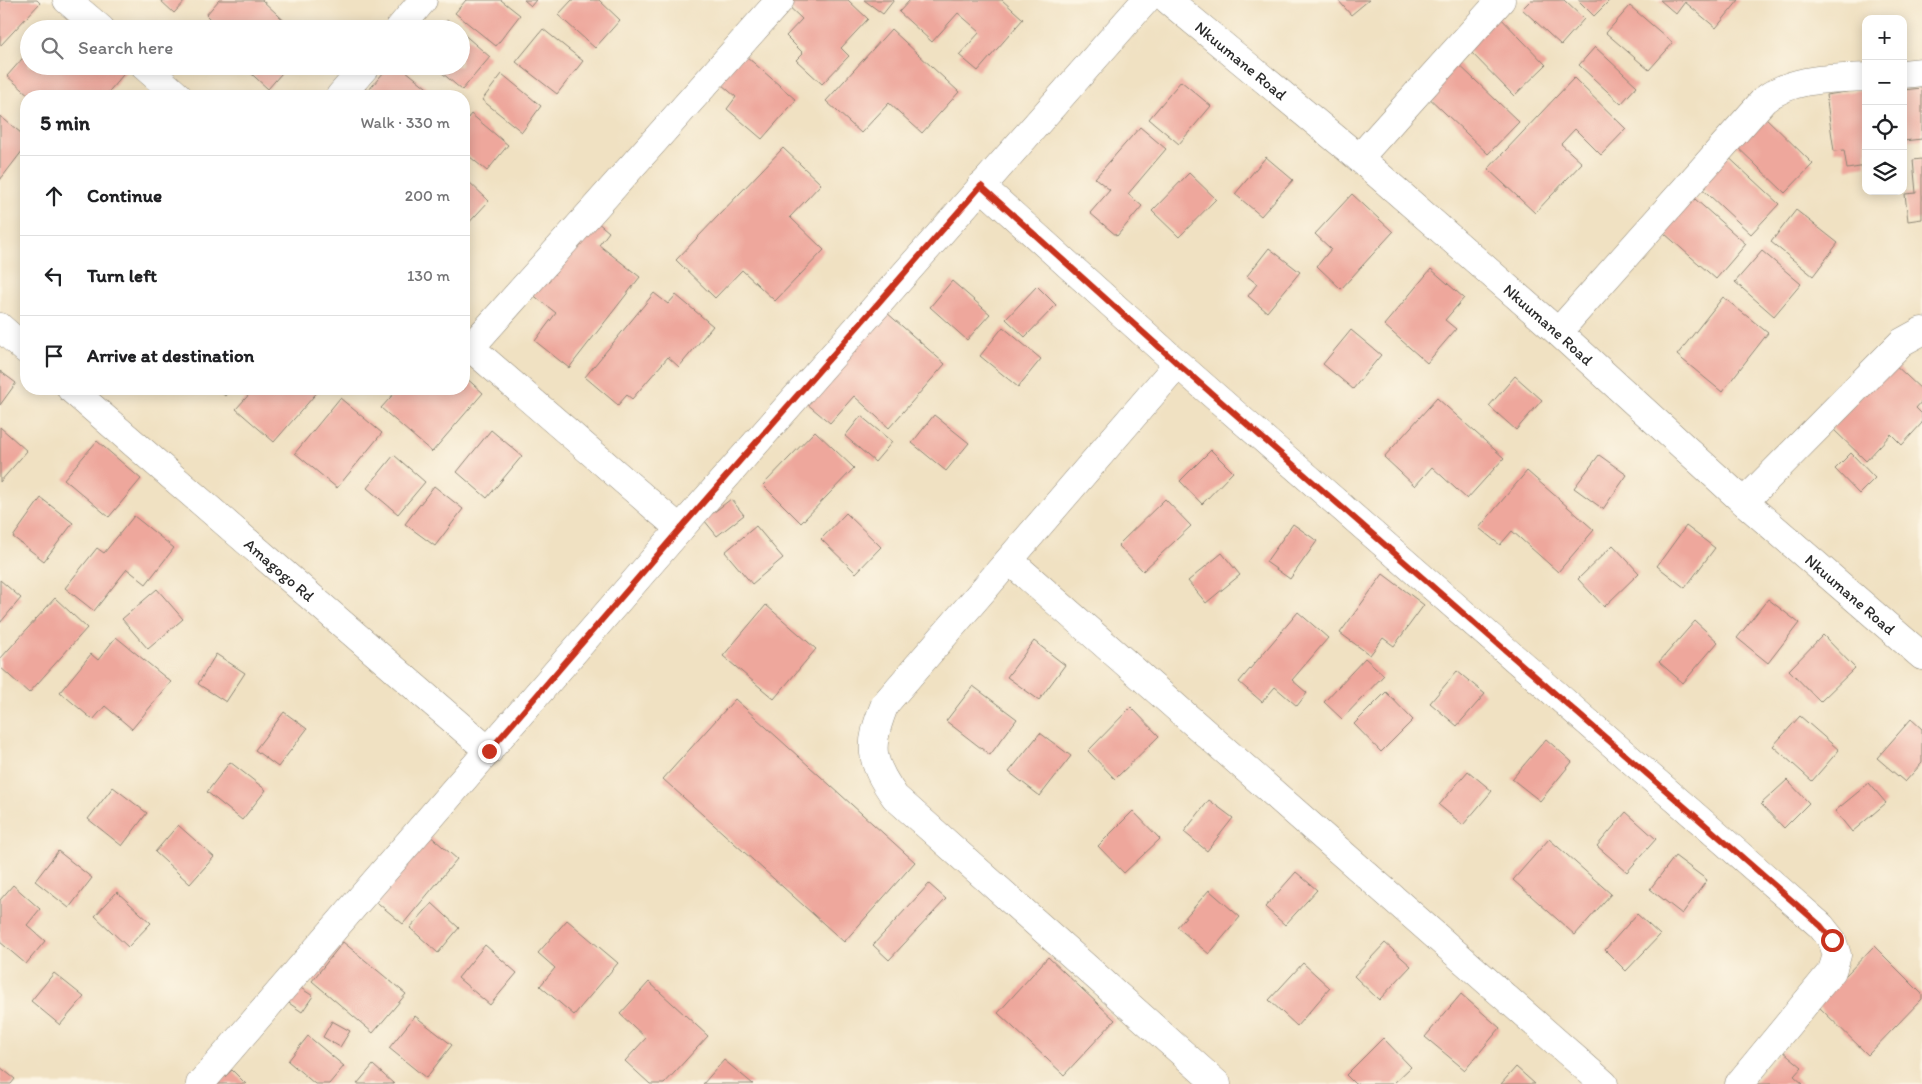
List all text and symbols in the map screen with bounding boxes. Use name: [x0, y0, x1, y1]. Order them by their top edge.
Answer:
map controls: [1862, 15, 1907, 195]
button: +: [1862, 15, 1907, 60]
street label: Nkuumane Road: [1191, 18, 1291, 104]
search box: [20, 20, 470, 75]
icon: search: [38, 34, 66, 62]
text: Search here: [78, 36, 173, 59]
button: −: [1862, 60, 1907, 105]
button: locate: [1862, 105, 1907, 150]
text: 5 min: [40, 110, 90, 135]
text: Walk · 330 m: [360, 113, 450, 132]
button: layers: [1862, 150, 1907, 195]
icon: ahead: [40, 182, 68, 210]
text: Continue: [87, 184, 162, 207]
text: 200 m: [405, 186, 450, 205]
icon: left: [40, 262, 68, 290]
text: Turn left: [87, 264, 157, 287]
text: 130 m: [407, 266, 450, 285]
street label: Nkuumane Road: [1500, 280, 1597, 369]
icon: arrive: [40, 342, 68, 370]
text: Arrive at destination: [87, 344, 254, 367]
street label: Amagogo Rd: [240, 534, 318, 606]
street label: Nkuumane Road: [1801, 550, 1899, 639]
route end: [478, 740, 501, 763]
route start: [1821, 929, 1844, 952]

